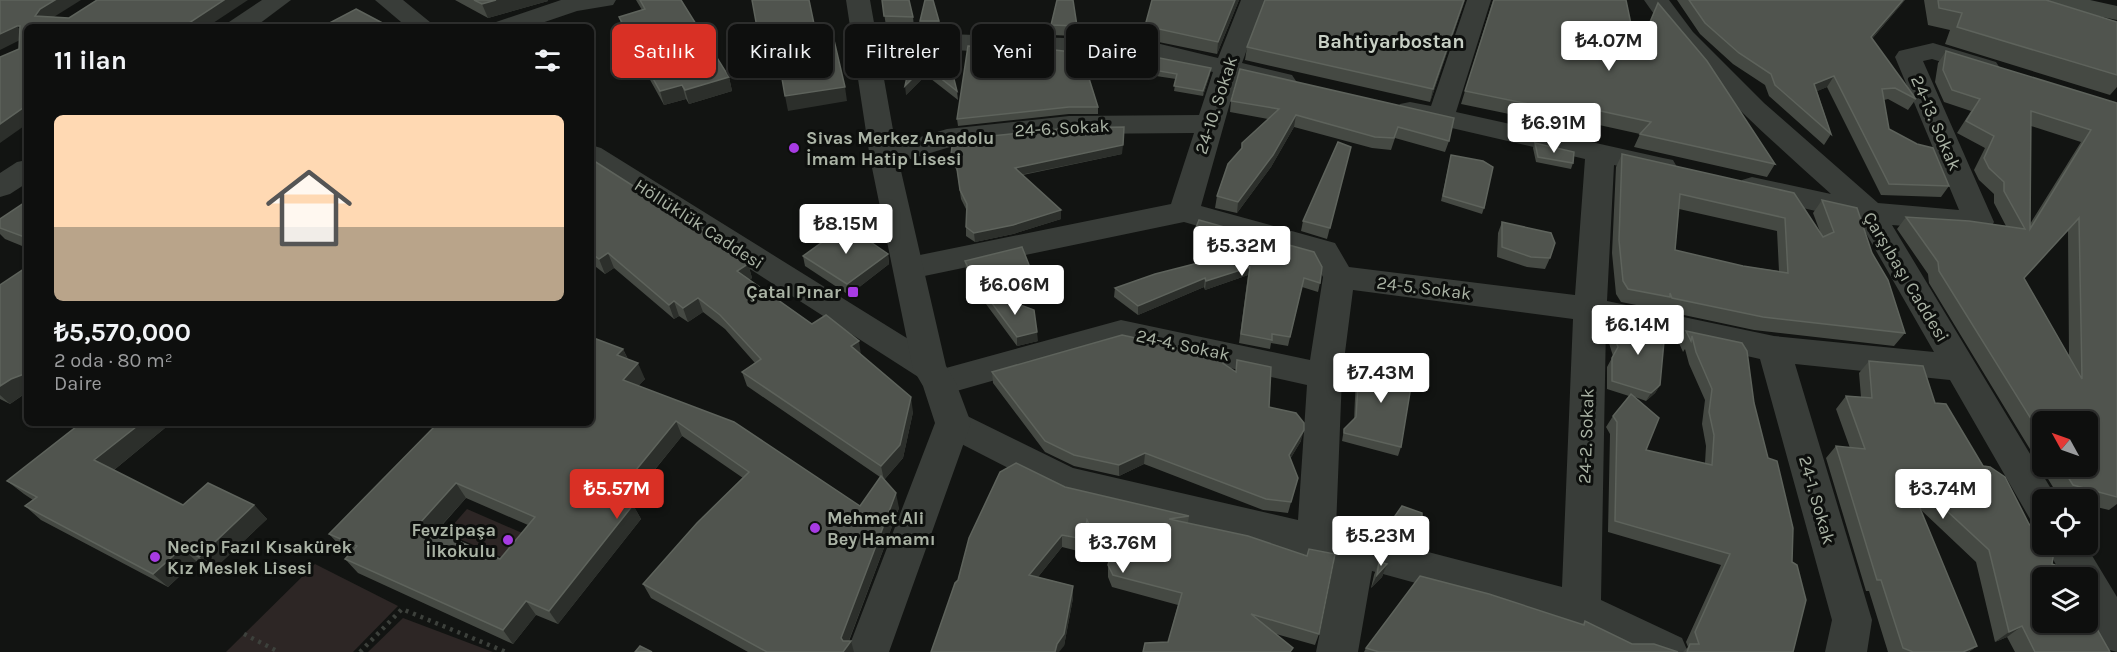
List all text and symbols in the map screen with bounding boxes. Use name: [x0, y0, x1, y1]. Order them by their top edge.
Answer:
pin: ₺4.07M: [1560, 21, 1658, 72]
chip: Satılık: [612, 24, 716, 78]
chip: Kiralık: [728, 24, 833, 78]
chip: Filtreler: [845, 24, 960, 78]
chip: Yeni: [972, 24, 1054, 78]
chip: Daire: [1066, 24, 1158, 78]
text: ₺4.07M: [1575, 29, 1643, 52]
district label: Bahtiyarbostan: [1317, 30, 1465, 53]
icon: filters: [531, 44, 564, 77]
text: 11 ilan: [54, 45, 127, 76]
street label: 24-10. Sokak: [1190, 53, 1242, 157]
street label: 24-13. Sokak: [1906, 72, 1966, 174]
pin: ₺6.91M: [1505, 103, 1603, 154]
text: ₺6.91M: [1522, 111, 1586, 134]
street label: 24-6. Sokak: [1014, 115, 1110, 141]
place label: Sivas Merkez Anadolu İmam Hatip Lisesi: [806, 127, 994, 170]
marker: Sivas Merkez Anadolu İmam Hatip Lisesi: [787, 141, 801, 155]
icon: home: [255, 154, 363, 262]
street label: Höllüklük Caddesi: [630, 174, 768, 274]
pin: ₺8.15M: [797, 204, 895, 255]
street label: Çarşıbaşı Caddesi: [1858, 208, 1954, 346]
text: ₺8.15M: [814, 212, 878, 235]
pin: ₺5.32M: [1193, 226, 1291, 277]
text: ₺5.32M: [1207, 234, 1277, 257]
pin: ₺6.06M: [966, 265, 1064, 316]
street label: 24-5. Sokak: [1375, 271, 1473, 305]
text: ₺6.06M: [980, 273, 1050, 296]
place label: Çatal Pınar: [746, 281, 841, 303]
marker: Çatal Pınar: [846, 285, 860, 299]
pin: ₺6.14M: [1589, 305, 1687, 356]
text: ₺6.14M: [1606, 313, 1670, 336]
text: ₺5,570,000: [54, 317, 191, 348]
street label: 24-4. Sokak: [1134, 324, 1232, 366]
text: 2 oda · 80 m²: [54, 349, 173, 372]
pin: ₺7.43M: [1332, 353, 1430, 404]
text: ₺7.43M: [1347, 361, 1415, 384]
text: Daire: [54, 372, 102, 395]
street label: 24-2. Sokak: [1573, 388, 1599, 484]
north arrow: [2032, 411, 2098, 477]
map controls: [2032, 411, 2098, 633]
street label: 24-1. Sokak: [1794, 453, 1840, 547]
pin: ₺5.57M: [568, 469, 666, 520]
pin: ₺3.74M: [1894, 469, 1992, 520]
text: ₺5.57M: [584, 477, 650, 500]
text: ₺3.74M: [1909, 477, 1977, 500]
button: locate: [2032, 489, 2098, 555]
place label: Mehmet Ali Bey Hamamı: [827, 507, 936, 550]
pin: ₺5.23M: [1332, 516, 1430, 567]
place label: Fevzipaşa İlkokulu: [412, 519, 496, 562]
marker: Mehmet Ali Bey Hamamı: [808, 521, 822, 535]
pin: ₺3.76M: [1074, 523, 1172, 574]
text: ₺5.23M: [1346, 524, 1416, 547]
text: ₺3.76M: [1089, 531, 1157, 554]
marker: Fevzipaşa İlkokulu: [501, 533, 515, 547]
place label: Necip Fazıl Kısakürek Kız Meslek Lisesi: [167, 536, 352, 579]
marker: Necip Fazıl Kısakürek Kız Meslek Lisesi: [148, 550, 162, 564]
button: layers: [2032, 567, 2098, 633]

